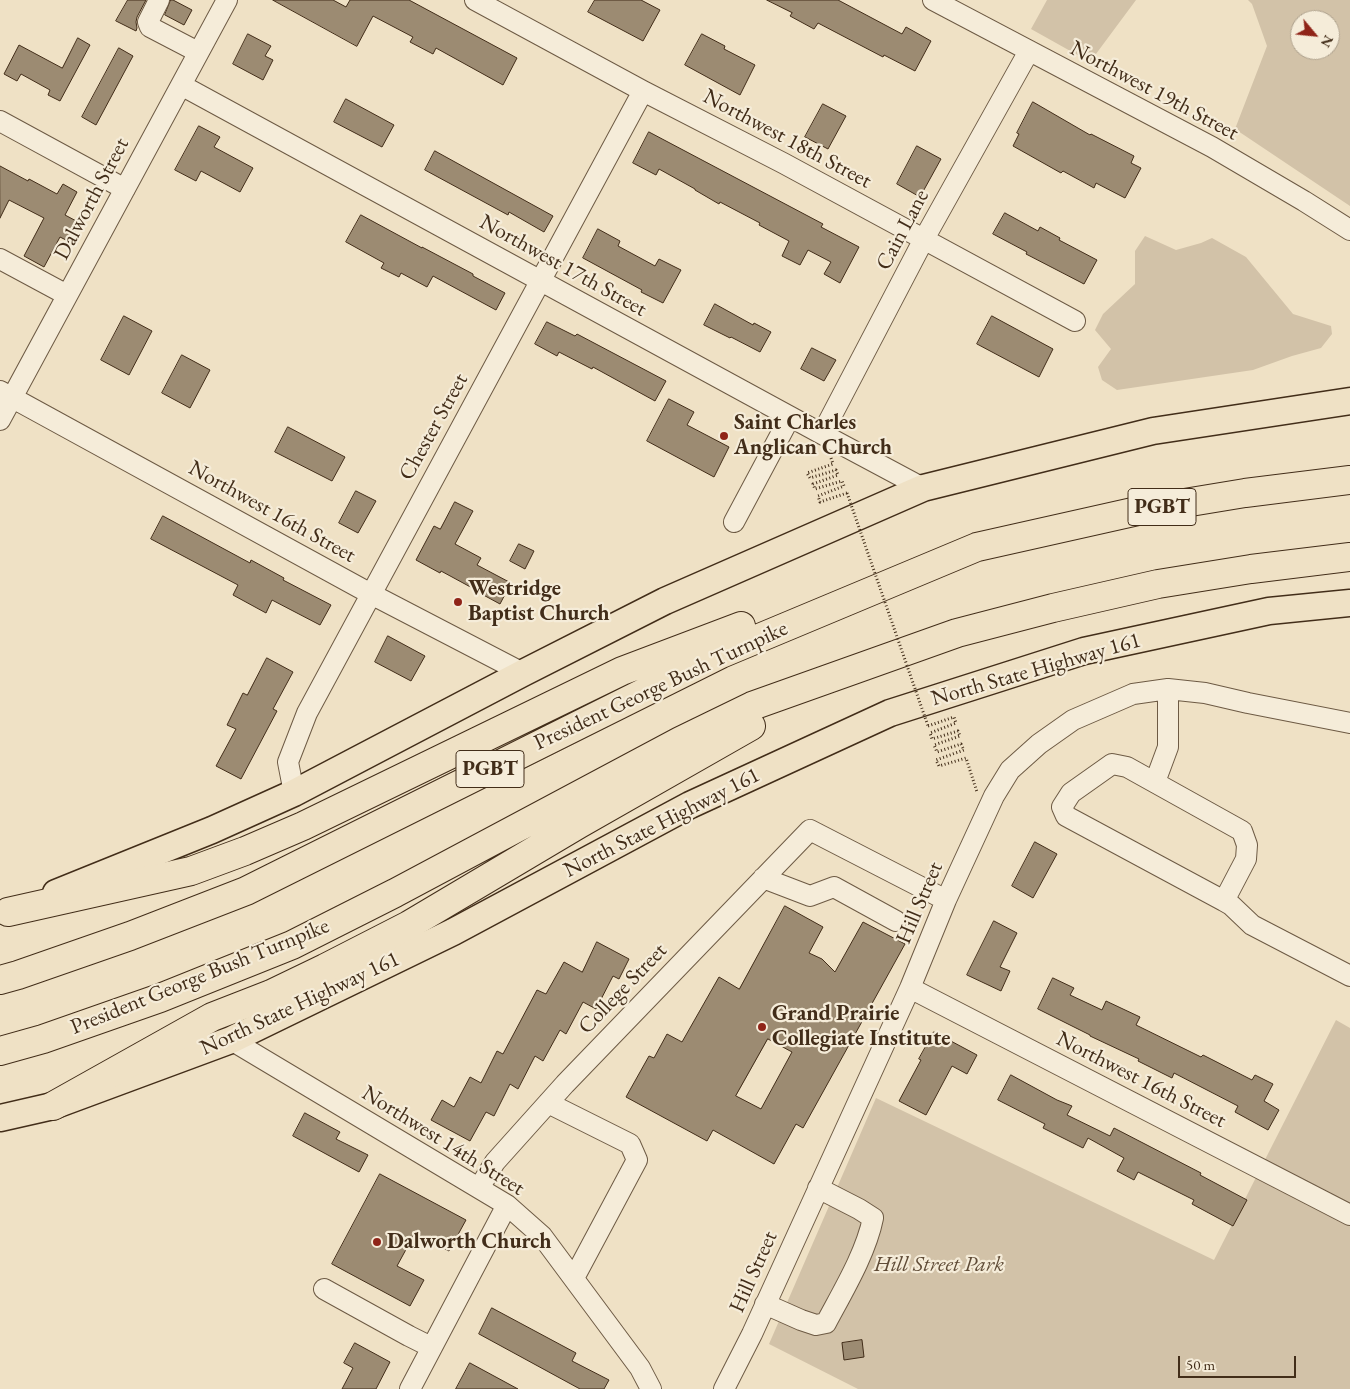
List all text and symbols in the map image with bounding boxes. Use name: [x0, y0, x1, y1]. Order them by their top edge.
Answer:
north arrow: [1290, 10, 1340, 60]
text: N: [1317, 32, 1338, 51]
street label: Northwest 19th Street: [1065, 35, 1243, 147]
street label: Northwest 18th Street: [698, 83, 876, 195]
street label: Dalworth Street: [49, 133, 135, 265]
street label: Cain Lane: [871, 185, 935, 275]
street label: Northwest 17th Street: [475, 209, 651, 323]
street label: Chester Street: [394, 369, 474, 485]
place label: Saint Charles Anglican Church: [734, 410, 892, 462]
marker: Saint Charles Anglican Church: [718, 430, 730, 442]
street label: Northwest 16th Street: [184, 455, 360, 569]
road number: PGBT: [1128, 488, 1196, 526]
place label: Westridge Baptist Church: [468, 576, 609, 628]
marker: Westridge Baptist Church: [452, 596, 464, 608]
street label: President George Bush Turnpike: [530, 616, 792, 756]
street label: North State Highway 161: [928, 627, 1144, 713]
road number: PGBT: [456, 751, 524, 788]
street label: North State Highway 161: [559, 762, 765, 884]
street label: Hill Street: [891, 858, 949, 948]
street label: President George Bush Turnpike: [67, 913, 333, 1041]
street label: College Street: [573, 938, 673, 1040]
street label: North State Highway 161: [196, 946, 404, 1062]
place label: Grand Prairie Collegiate Institute: [772, 1001, 950, 1052]
marker: Grand Prairie Collegiate Institute: [756, 1021, 768, 1033]
street label: Northwest 16th Street: [1052, 1026, 1230, 1134]
street label: Northwest 14th Street: [357, 1080, 529, 1202]
street label: Hill Street: [724, 1227, 784, 1317]
place label: Dalworth Church: [387, 1229, 552, 1255]
marker: Dalworth Church: [371, 1236, 383, 1248]
park label: Hill Street Park: [874, 1252, 1004, 1278]
scale bar: [1180, 1346, 1298, 1378]
text: 50 m: [1186, 1355, 1215, 1374]

